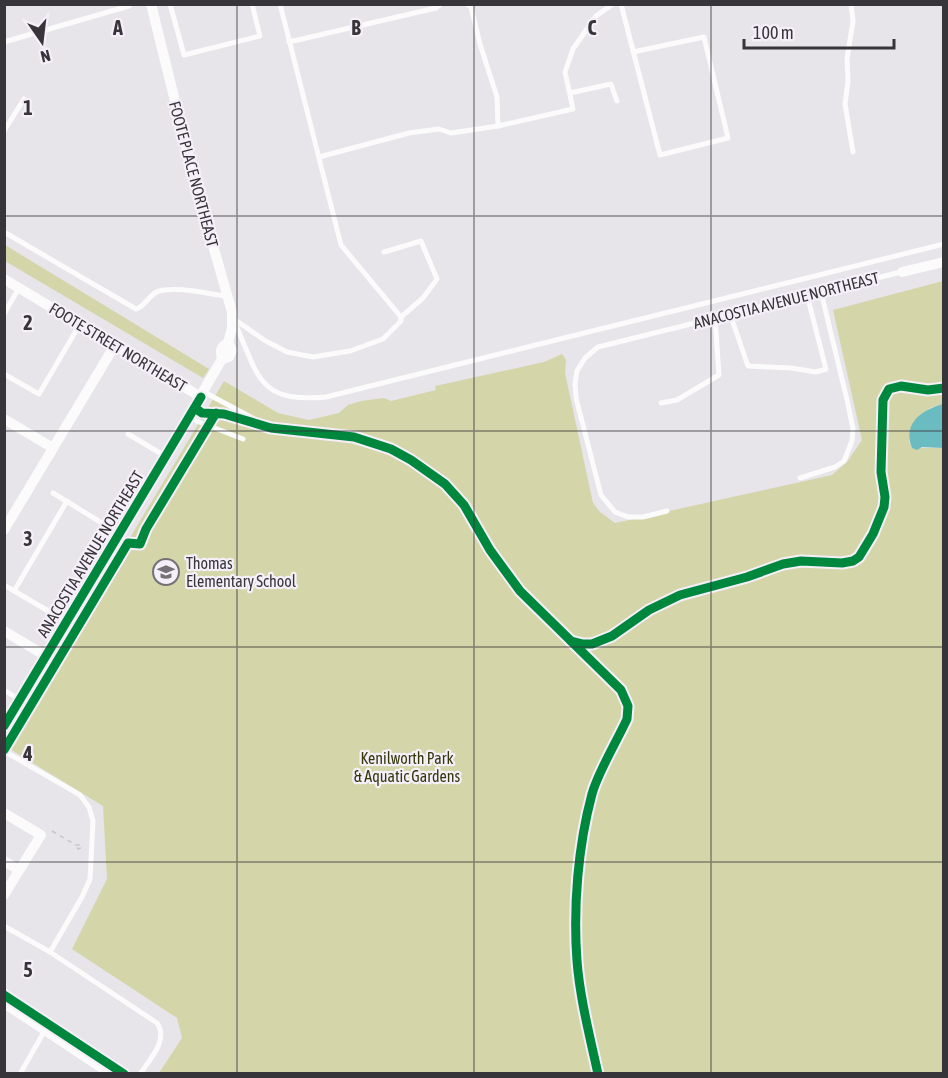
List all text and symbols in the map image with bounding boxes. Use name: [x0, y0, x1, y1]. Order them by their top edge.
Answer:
north arrow: [12, 12, 72, 72]
scale bar: [744, 12, 894, 50]
text: A: [112, 16, 123, 39]
text: B: [351, 16, 361, 39]
text: C: [588, 16, 597, 39]
text: 100 m: [753, 22, 794, 43]
text: N: [39, 47, 52, 66]
text: 1: [23, 96, 33, 119]
street label: FOOTE PLACE NORTHEAST: [166, 99, 222, 249]
street label: ANACOSTIA AVENUE NORTHEAST: [691, 268, 881, 332]
street label: FOOTE STREET NORTHEAST: [46, 299, 190, 395]
text: 2: [23, 311, 33, 334]
street label: ANACOSTIA AVENUE NORTHEAST: [33, 468, 147, 640]
text: 3: [23, 527, 33, 550]
place label: Thomas Elementary School: [186, 554, 297, 591]
school or university icon: Thomas Elementary School: [151, 557, 181, 587]
text: 4: [22, 742, 33, 765]
park label: Kenilworth Park & Aquatic Gardens: [354, 749, 461, 786]
text: 5: [23, 958, 33, 981]

